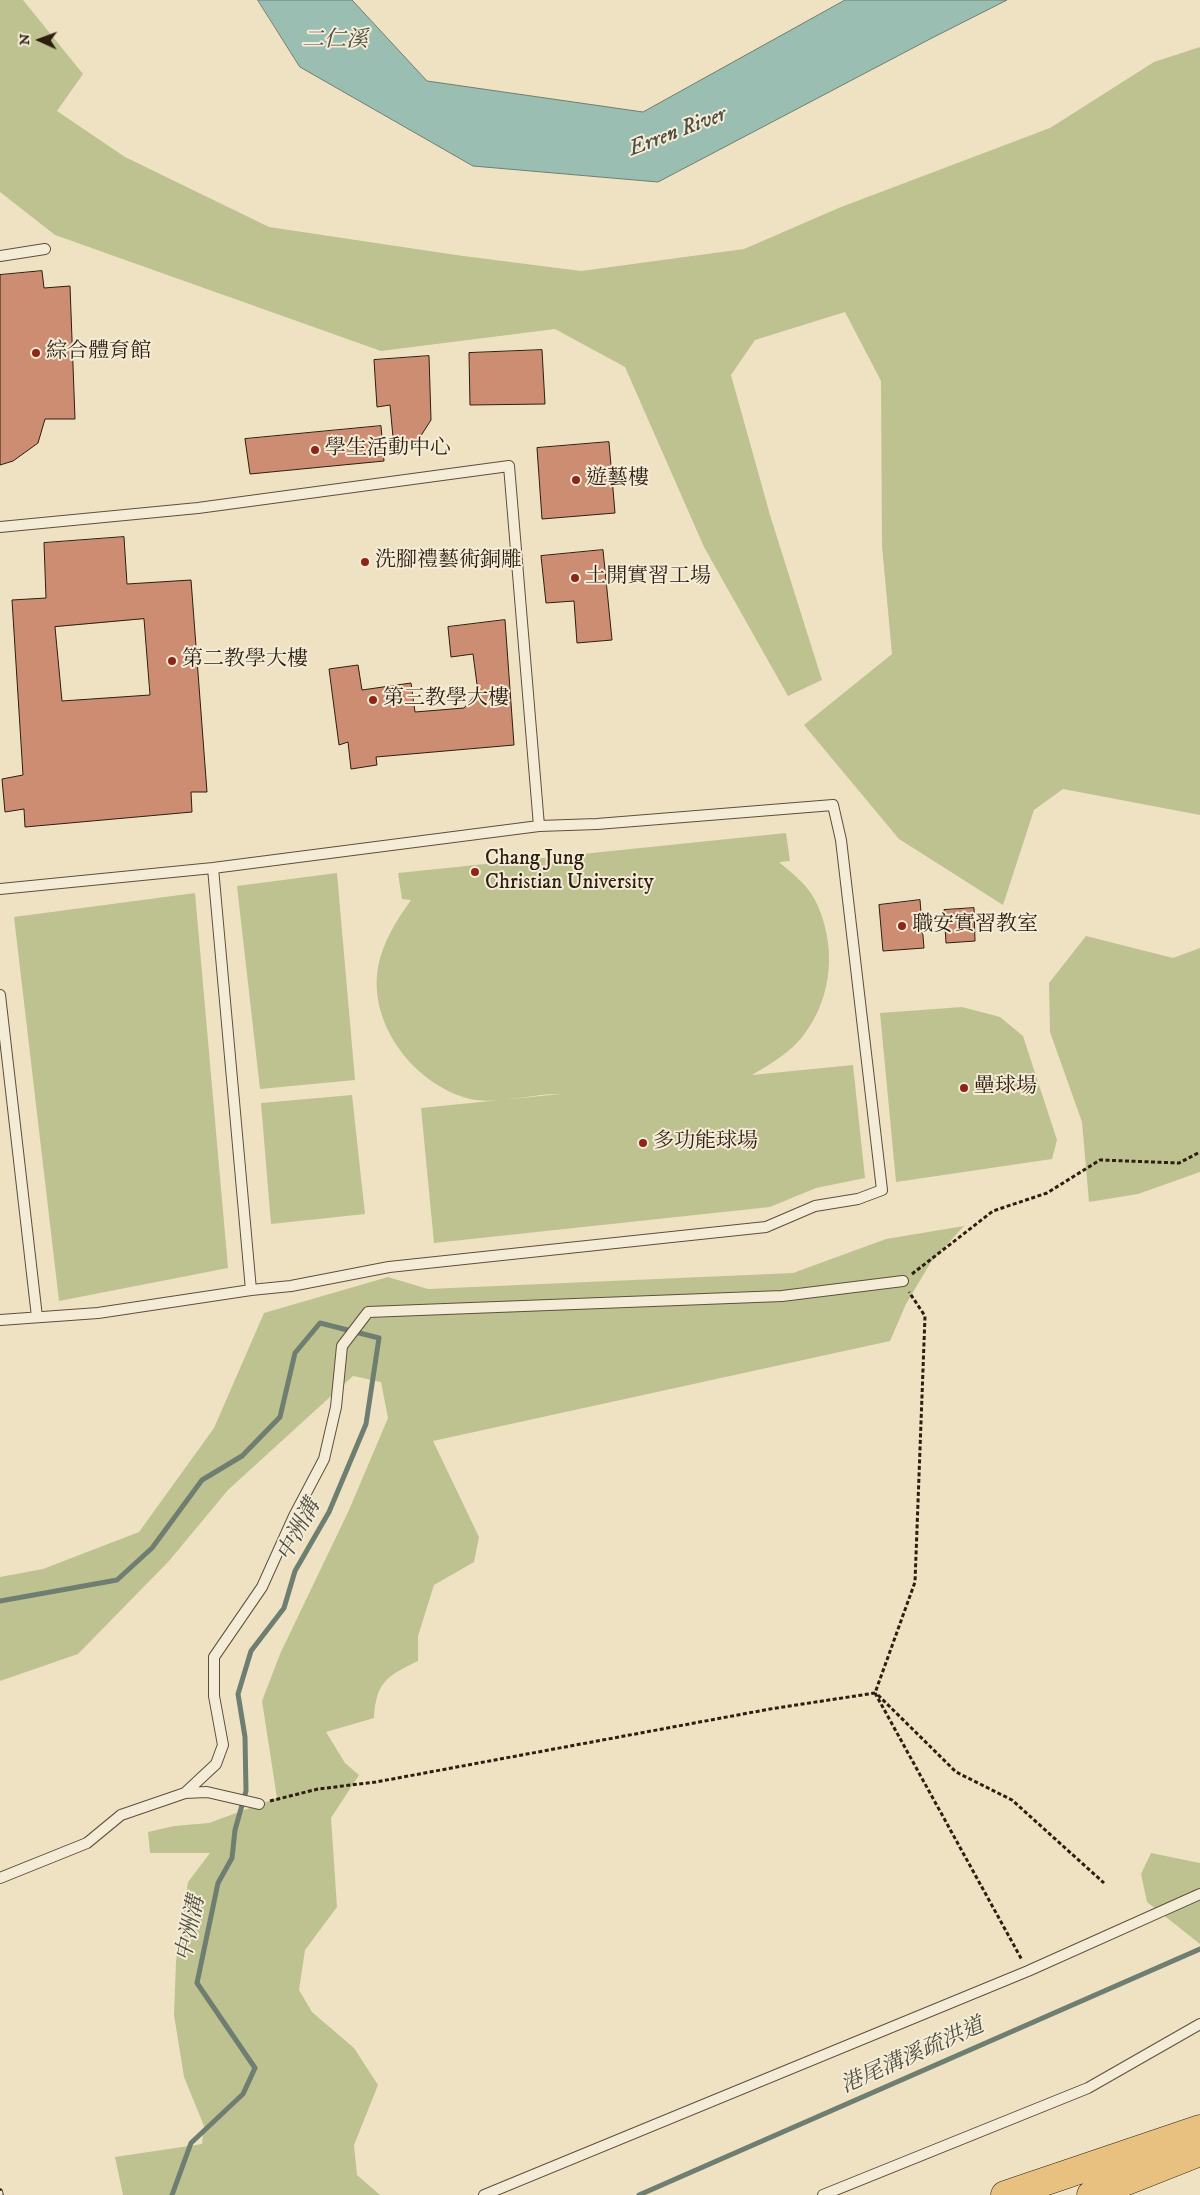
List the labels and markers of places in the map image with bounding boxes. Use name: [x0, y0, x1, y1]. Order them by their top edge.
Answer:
place label: 綜合體育館: [46, 340, 151, 366]
marker: 綜合體育館: [30, 347, 42, 359]
place label: 學生活動中心: [325, 437, 451, 463]
marker: 學生活動中心: [309, 444, 321, 456]
place label: 遊藝樓: [586, 467, 649, 493]
marker: 遊藝樓: [570, 474, 582, 486]
place label: 洗腳禮藝術銅雕: [375, 549, 522, 575]
marker: 洗腳禮藝術銅雕: [359, 556, 371, 568]
place label: 土開實習工場: [585, 565, 711, 591]
marker: 土開實習工場: [569, 572, 581, 584]
place label: 第二教學大樓: [182, 648, 308, 674]
marker: 第二教學大樓: [166, 655, 178, 667]
place label: 第三教學大樓: [383, 687, 509, 713]
marker: 第三教學大樓: [367, 694, 379, 706]
place label: Chang Jung Christian University: [485, 847, 654, 897]
marker: Chang Jung Christian University: [469, 866, 481, 878]
place label: 職安實習教室: [912, 913, 1038, 939]
marker: 職安實習教室: [896, 920, 908, 932]
place label: 壘球場: [974, 1075, 1037, 1101]
marker: 壘球場: [958, 1082, 970, 1094]
place label: 多功能球場: [653, 1130, 758, 1156]
marker: 多功能球場: [637, 1137, 649, 1149]

